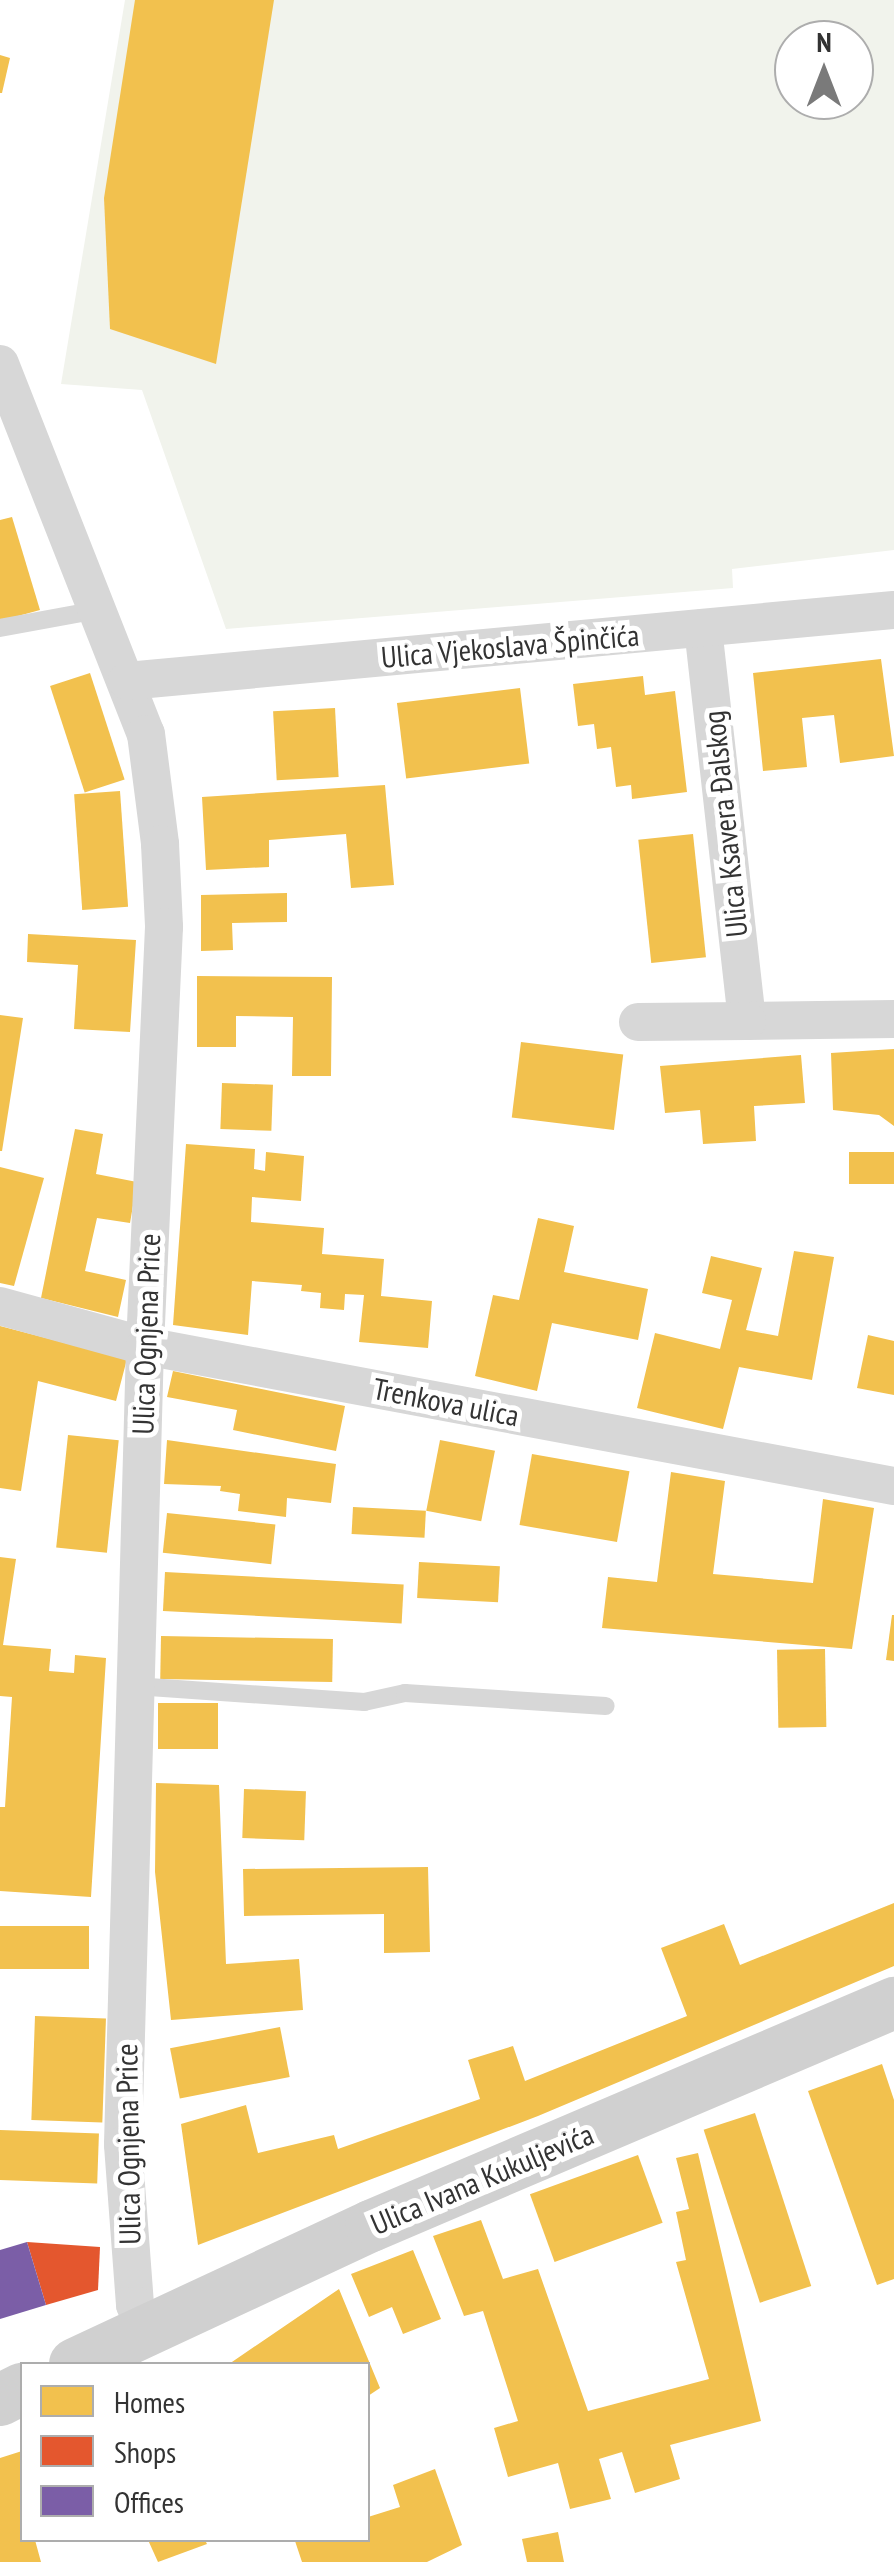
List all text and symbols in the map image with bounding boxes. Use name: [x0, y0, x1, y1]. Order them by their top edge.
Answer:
north arrow: [774, 20, 874, 120]
text: N: [816, 23, 832, 60]
street label: Ulica Vjekoslava Špinčića: [379, 617, 641, 675]
street label: Ulica Ksavera Đalskog: [695, 709, 755, 939]
street label: Ulica Ognjena Price: [125, 1233, 167, 1435]
street label: Trenkova ulica: [370, 1370, 522, 1434]
street label: Ulica Ognjena Price: [108, 2043, 148, 2245]
street label: Ulica Ivana Kukuljevića: [365, 2116, 599, 2242]
legend: [20, 2362, 370, 2542]
text: Homes: [114, 2382, 185, 2421]
text: Shops: [114, 2432, 176, 2471]
text: Offices: [114, 2482, 184, 2521]

